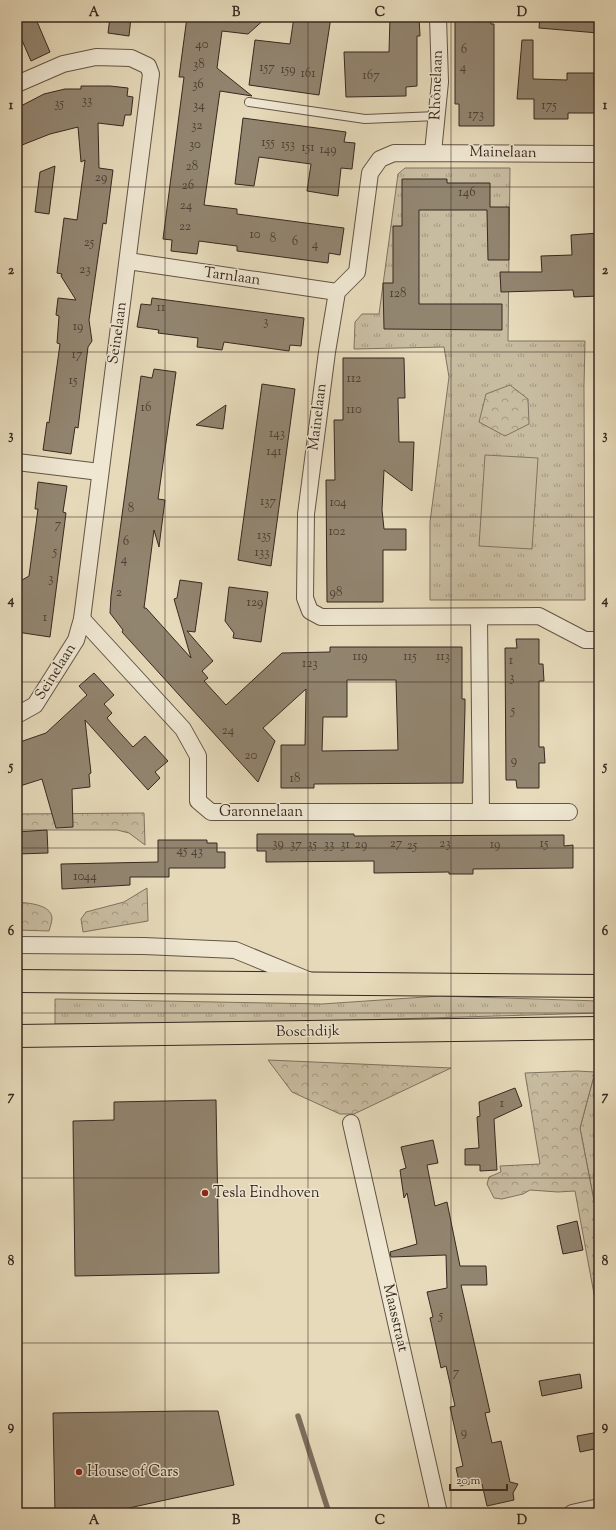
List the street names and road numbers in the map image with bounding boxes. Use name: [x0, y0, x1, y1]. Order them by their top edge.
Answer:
street label: Rhônelaan: [425, 49, 449, 120]
street label: Mainelaan: [469, 142, 537, 164]
street label: Tarnlaan: [202, 263, 262, 291]
street label: Seinelaan: [103, 300, 133, 366]
street label: Mainelaan: [303, 382, 333, 452]
street label: Seinelaan: [30, 640, 82, 704]
street label: Garonnelaan: [219, 802, 303, 823]
street label: Boschdijk: [276, 1021, 340, 1043]
street label: Maasstraat: [377, 1282, 413, 1354]

